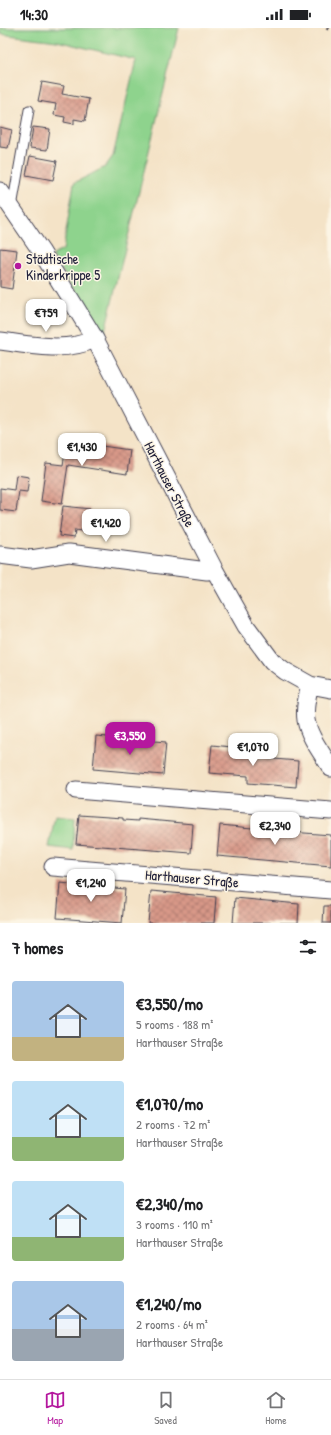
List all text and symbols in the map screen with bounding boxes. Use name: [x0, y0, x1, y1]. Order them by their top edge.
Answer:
text: 14:30: [20, 4, 48, 25]
place label: Städtische Kinderkrippe 5: [26, 249, 100, 285]
marker: Städtische Kinderkrippe 5: [13, 261, 23, 271]
pin: €759: [22, 299, 70, 333]
text: €759: [35, 303, 57, 321]
pin: €1,430: [49, 433, 115, 467]
text: €1,430: [67, 437, 97, 455]
street label: Harthauser Straße: [139, 438, 200, 531]
pin: €1,420: [73, 509, 139, 543]
text: €1,420: [91, 513, 121, 531]
pin: €3,550: [97, 722, 163, 756]
text: €3,550: [114, 726, 146, 744]
pin: €1,070: [220, 733, 286, 767]
text: €1,070: [237, 737, 269, 755]
pin: €2,340: [242, 812, 308, 846]
text: €2,340: [259, 816, 291, 834]
street label: Harthauser Straße: [144, 864, 240, 893]
pin: €1,240: [58, 869, 124, 903]
text: €1,240: [76, 873, 106, 891]
text: 7 homes: [12, 936, 63, 959]
icon: filters: [297, 936, 319, 958]
text: €3,550/mo: [136, 992, 203, 1015]
icon: home: [44, 997, 92, 1045]
text: 5 rooms · 188 m²: [136, 1015, 213, 1033]
text: Harthauser Straße: [136, 1033, 223, 1051]
text: €1,070/mo: [136, 1092, 203, 1115]
icon: home: [44, 1097, 92, 1145]
text: 2 rooms · 72 m²: [136, 1115, 210, 1133]
text: Harthauser Straße: [136, 1133, 223, 1151]
text: €2,340/mo: [136, 1192, 203, 1215]
icon: home: [44, 1197, 92, 1245]
text: 3 rooms · 110 m²: [136, 1215, 213, 1233]
text: Harthauser Straße: [136, 1233, 223, 1251]
text: €1,240/mo: [136, 1292, 201, 1315]
icon: home: [44, 1297, 92, 1345]
text: 2 rooms · 64 m²: [136, 1315, 208, 1333]
text: Harthauser Straße: [136, 1333, 223, 1351]
tab: Map: [44, 1389, 66, 1427]
tab: Saved: [154, 1389, 177, 1427]
tab: Home: [265, 1389, 287, 1427]

